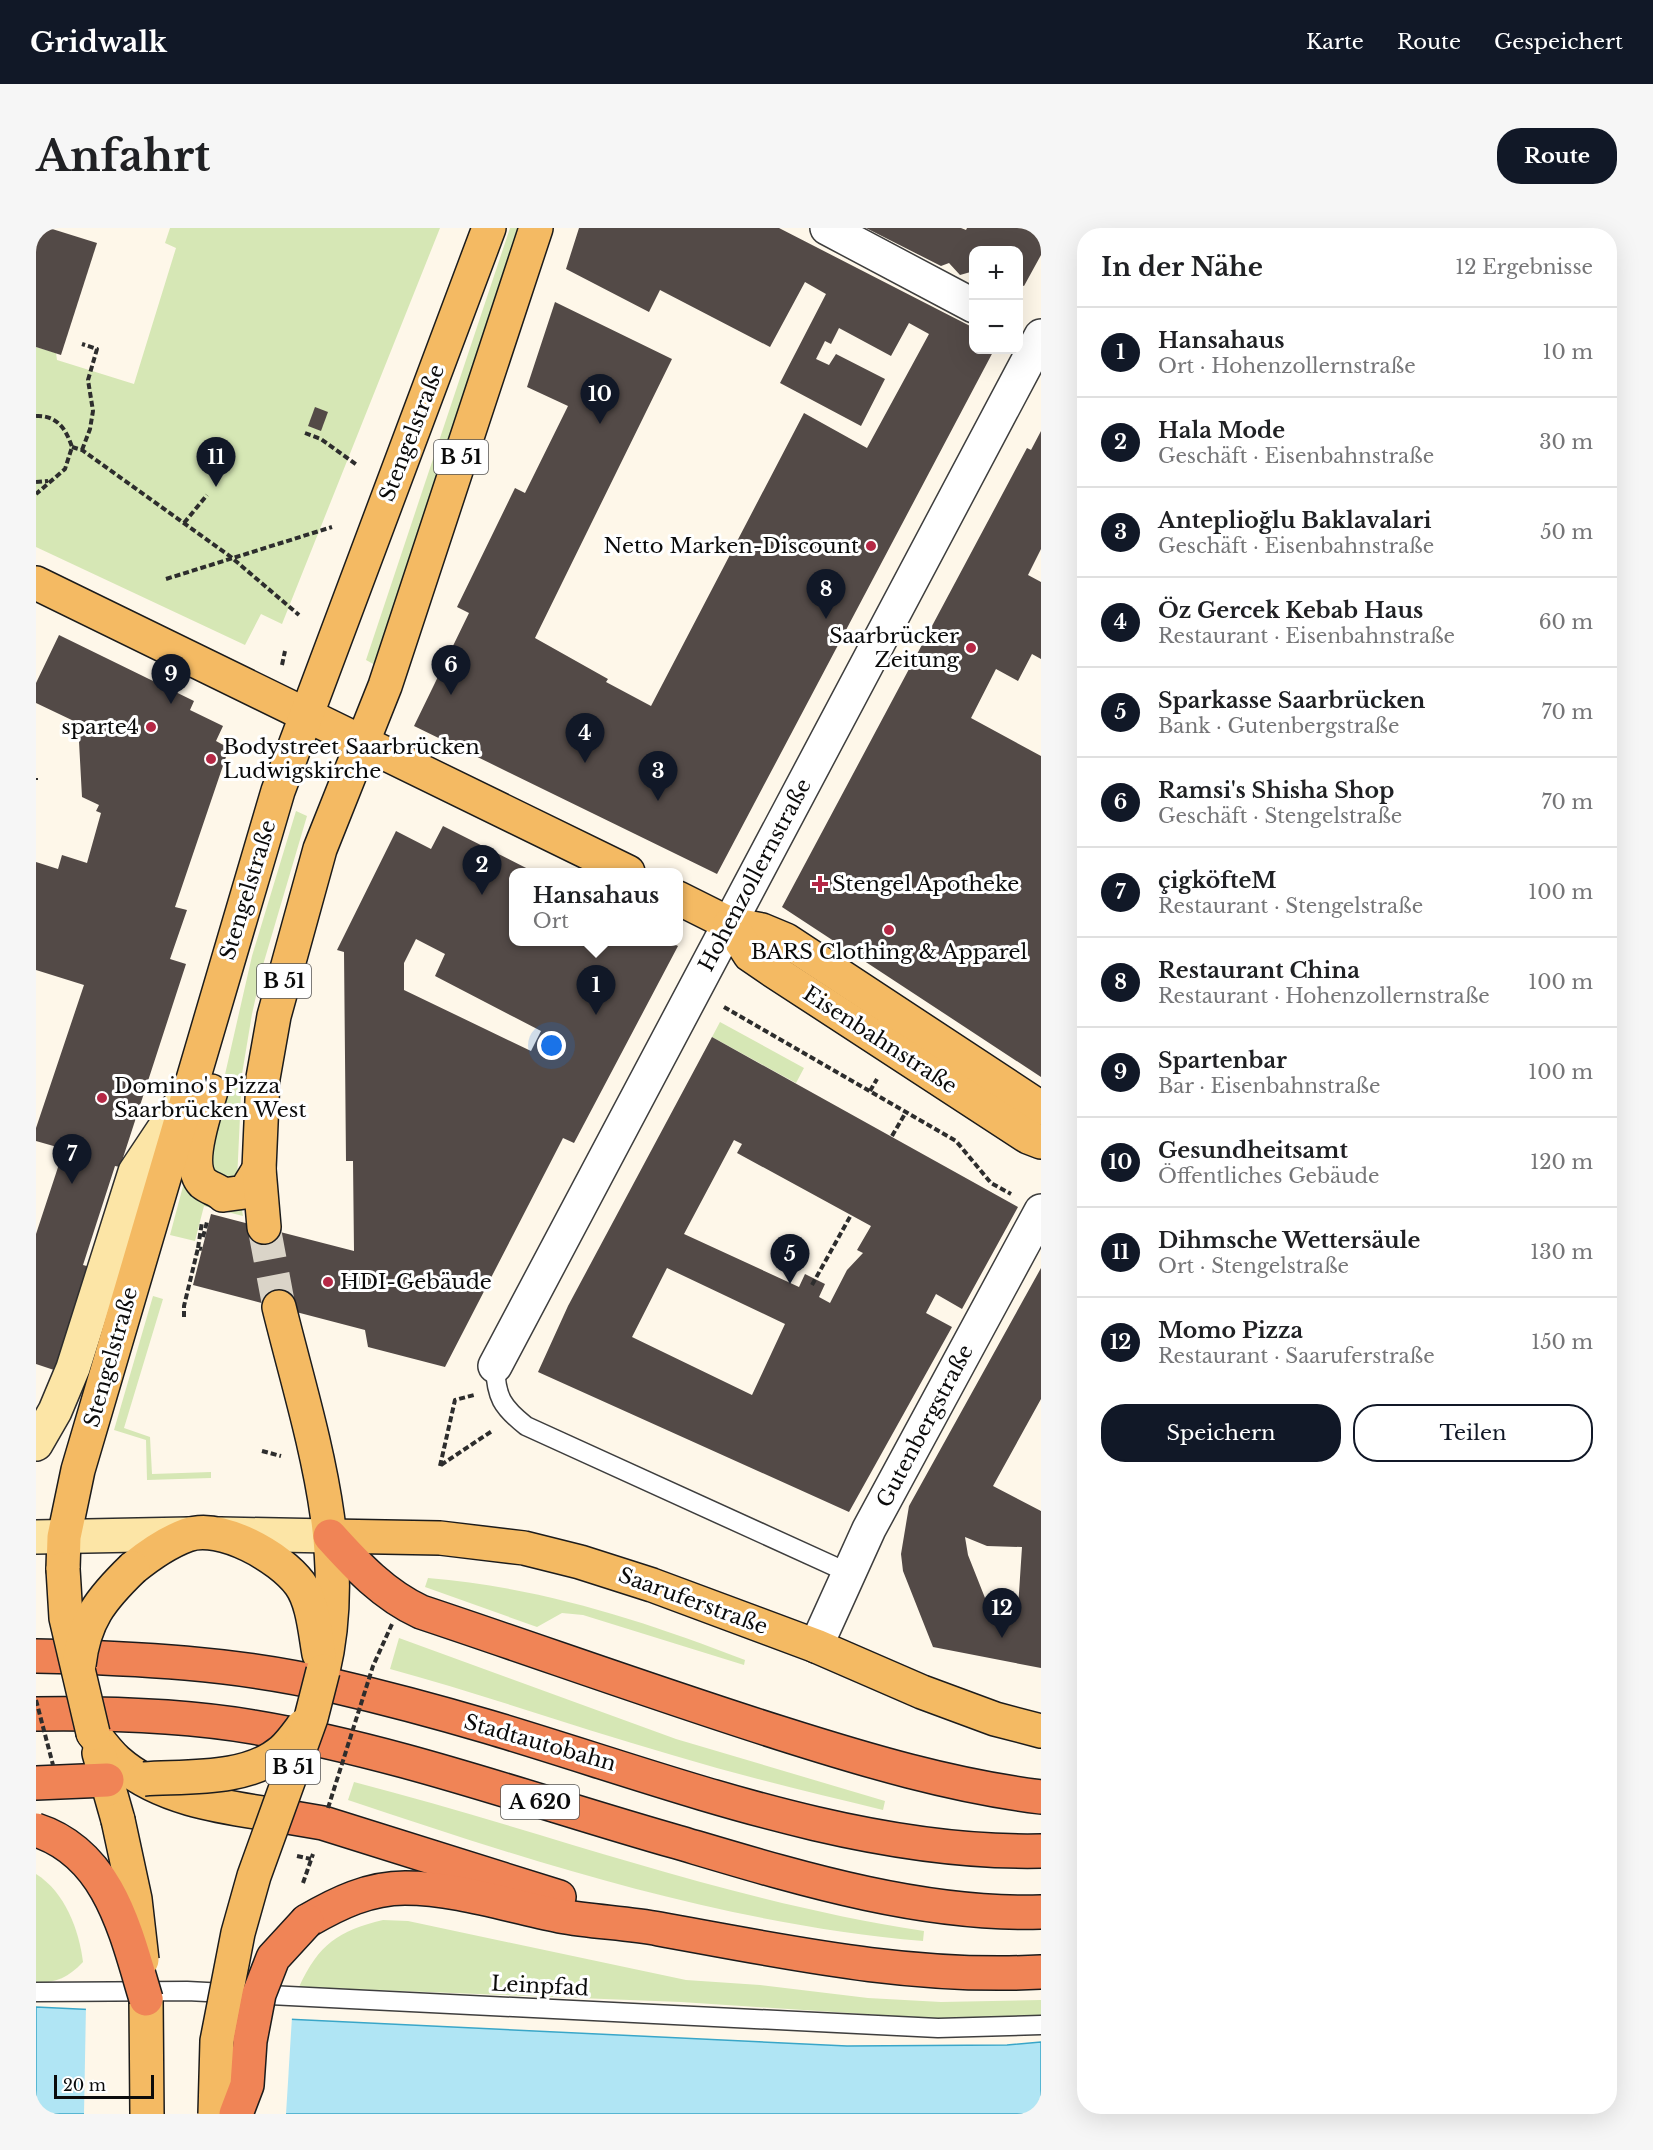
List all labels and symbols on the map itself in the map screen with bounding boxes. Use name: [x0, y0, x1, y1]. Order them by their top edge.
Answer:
street label: Stengelstraße: [374, 361, 450, 505]
pin: 10: [580, 374, 620, 424]
pin: 11: [196, 438, 236, 487]
road number: B 51: [434, 440, 488, 474]
place label: Netto Marken-Discount: [604, 533, 859, 559]
marker: Netto Marken-Discount: [864, 539, 878, 553]
pin: 8: [806, 570, 846, 619]
place label: Saarbrücker Zeitung: [829, 623, 959, 673]
marker: Saarbrücker Zeitung: [964, 641, 978, 655]
pin: 6: [432, 646, 470, 695]
pin: 9: [152, 654, 190, 704]
place label: sparte4: [61, 714, 139, 740]
pin: 4: [566, 714, 604, 763]
marker: sparte4: [144, 720, 158, 734]
place label: Bodystreet Saarbrücken Ludwigskirche: [223, 734, 480, 784]
marker: Bodystreet Saarbrücken Ludwigskirche: [204, 752, 218, 766]
pin: 3: [638, 752, 678, 801]
street label: Hohenzollernstraße: [693, 774, 817, 976]
street label: Stengelstraße: [214, 817, 282, 963]
pin: 2: [462, 846, 502, 895]
place label: Stengel Apotheke: [832, 871, 1019, 897]
marker: Stengel Apotheke: [813, 877, 827, 891]
marker: BARS Clothing & Apparel: [882, 923, 896, 937]
place label: BARS Clothing & Apparel: [751, 939, 1027, 965]
road number: B 51: [257, 964, 311, 998]
pin: 1: [576, 966, 616, 1015]
street label: Eisenbahnstraße: [798, 981, 962, 1099]
your location: [537, 1031, 566, 1060]
place label: Domino's Pizza Saarbrücken West: [114, 1073, 306, 1123]
marker: Domino's Pizza Saarbrücken West: [95, 1091, 109, 1105]
pin: 7: [52, 1134, 92, 1184]
pin: 5: [770, 1234, 810, 1284]
place label: HDI-Gebäude: [340, 1269, 492, 1295]
marker: HDI-Gebäude: [321, 1275, 335, 1289]
street label: Stengelstraße: [79, 1284, 143, 1430]
street label: Gutenbergstraße: [871, 1340, 979, 1512]
street label: Saaruferstraße: [615, 1562, 771, 1640]
pin: 12: [982, 1588, 1022, 1638]
street label: Stadtautobahn: [461, 1709, 619, 1777]
road number: B 51: [266, 1750, 320, 1784]
road number: A 620: [501, 1785, 579, 1819]
street label: Leinpfad: [491, 1970, 589, 2002]
scale bar: [54, 2072, 154, 2100]

